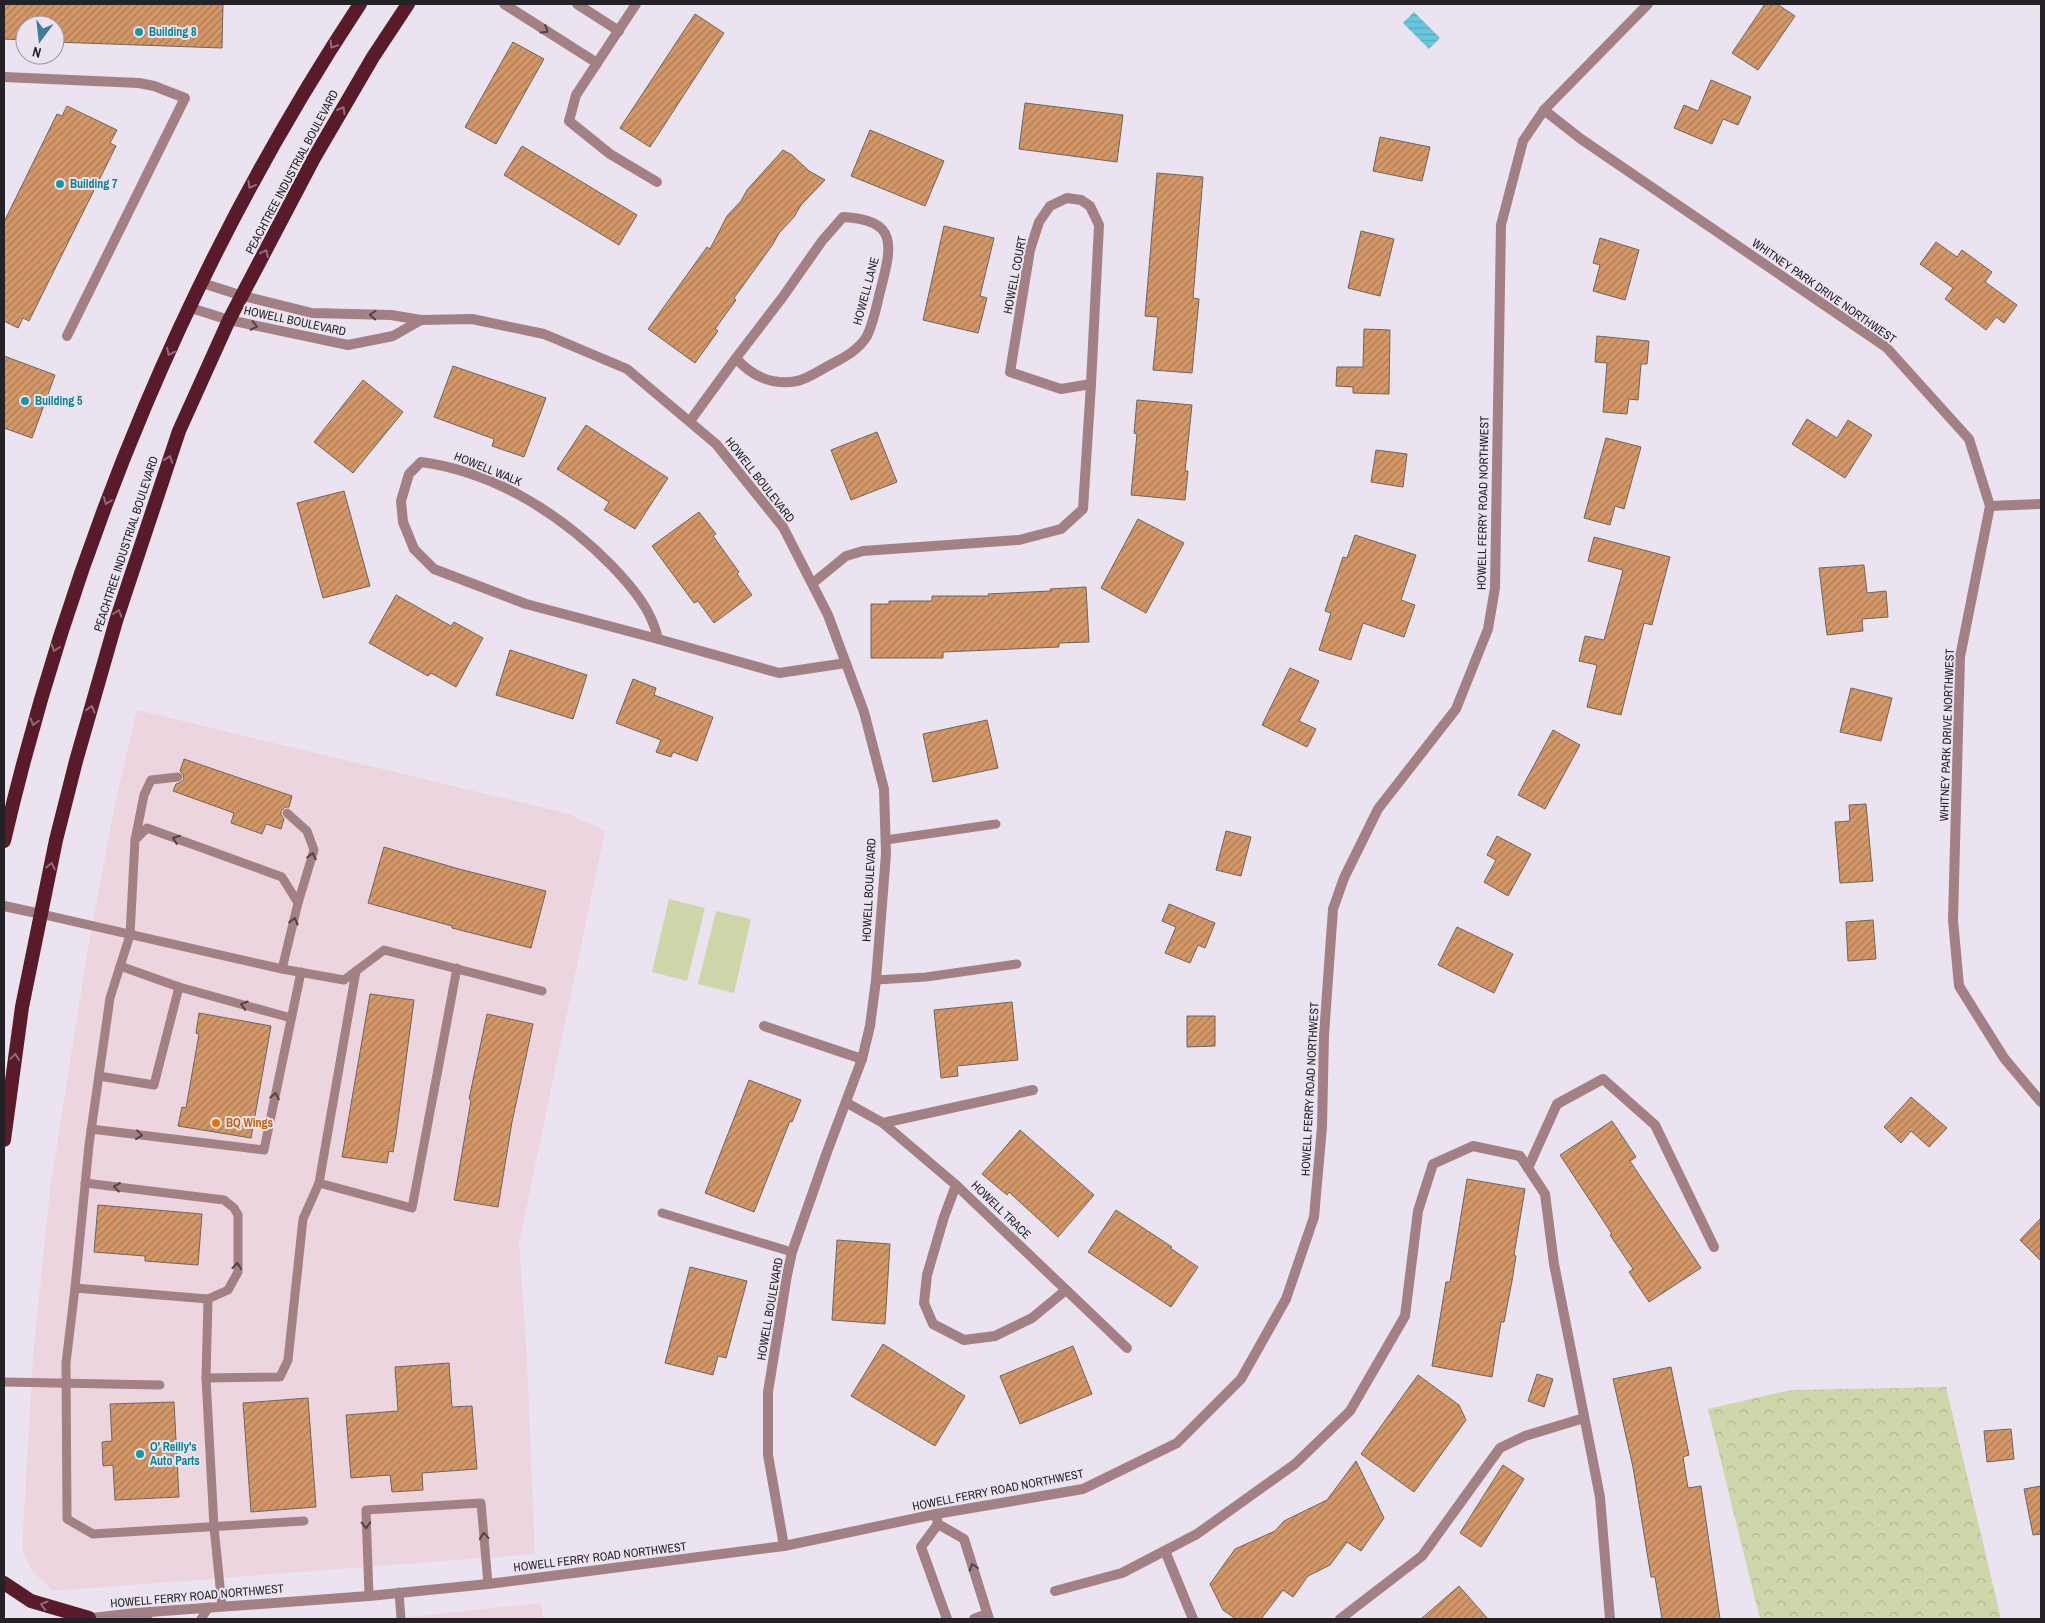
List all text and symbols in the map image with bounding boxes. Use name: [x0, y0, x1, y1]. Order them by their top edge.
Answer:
north arrow: [15, 15, 65, 65]
one-way arrow: [540, 23, 549, 33]
place label: Building 8: [149, 24, 197, 40]
marker: Building 8: [133, 26, 145, 38]
one-way arrow: [330, 39, 340, 48]
text: N: [30, 43, 43, 62]
street label: PEACHTREE INDUSTRIAL BOULEVARD: [242, 87, 342, 257]
one-way arrow: [336, 106, 346, 115]
place label: Building 7: [70, 176, 118, 192]
marker: Building 7: [54, 178, 66, 190]
one-way arrow: [247, 179, 257, 188]
street label: HOWELL COURT: [1000, 235, 1030, 315]
street label: WHITNEY PARK DRIVE NORTHWEST: [1749, 235, 1899, 347]
one-way arrow: [259, 249, 269, 258]
street label: HOWELL LANE: [849, 255, 883, 327]
street label: HOWELL BOULEVARD: [243, 302, 347, 340]
one-way arrow: [368, 310, 376, 320]
one-way arrow: [250, 320, 259, 331]
one-way arrow: [166, 347, 177, 356]
place label: Building 5: [35, 393, 83, 409]
marker: Building 5: [19, 395, 31, 407]
street label: HOWELL FERRY ROAD NORTHWEST: [1473, 416, 1493, 590]
street label: HOWELL BOULEVARD: [722, 434, 798, 526]
street label: HOWELL WALK: [452, 448, 525, 490]
street label: PEACHTREE INDUSTRIAL BOULEVARD: [90, 454, 162, 634]
one-way arrow: [163, 455, 173, 464]
one-way arrow: [102, 496, 113, 505]
one-way arrow: [113, 610, 123, 618]
one-way arrow: [51, 643, 61, 652]
street label: WHITNEY PARK DRIVE NORTHWEST: [1936, 648, 1958, 822]
one-way arrow: [85, 705, 95, 714]
one-way arrow: [29, 718, 39, 726]
one-way arrow: [172, 835, 180, 845]
street label: HOWELL BOULEVARD: [858, 838, 880, 942]
one-way arrow: [306, 852, 316, 861]
one-way arrow: [45, 862, 56, 871]
one-way arrow: [288, 918, 298, 926]
one-way arrow: [240, 1000, 249, 1011]
street label: HOWELL FERRY ROAD NORTHWEST: [1297, 1002, 1323, 1176]
one-way arrow: [9, 1053, 20, 1061]
one-way arrow: [269, 1092, 280, 1101]
place label: BQ Wings: [226, 1115, 273, 1131]
marker: BQ Wings: [210, 1117, 222, 1129]
one-way arrow: [136, 1129, 144, 1140]
street label: HOWELL TRACE: [968, 1177, 1034, 1243]
one-way arrow: [113, 1182, 121, 1193]
street label: HOWELL BOULEVARD: [753, 1256, 787, 1362]
one-way arrow: [232, 1262, 243, 1270]
place label: O' Reilly's Auto Parts: [150, 1439, 200, 1469]
marker: O' Reilly's Auto Parts: [134, 1448, 146, 1460]
street label: HOWELL FERRY ROAD NORTHWEST: [911, 1466, 1085, 1514]
one-way arrow: [361, 1521, 372, 1529]
one-way arrow: [479, 1531, 490, 1539]
street label: HOWELL FERRY ROAD NORTHWEST: [513, 1538, 687, 1576]
one-way arrow: [969, 1563, 979, 1572]
street label: HOWELL FERRY ROAD NORTHWEST: [110, 1580, 284, 1612]
one-way arrow: [41, 1601, 49, 1611]

